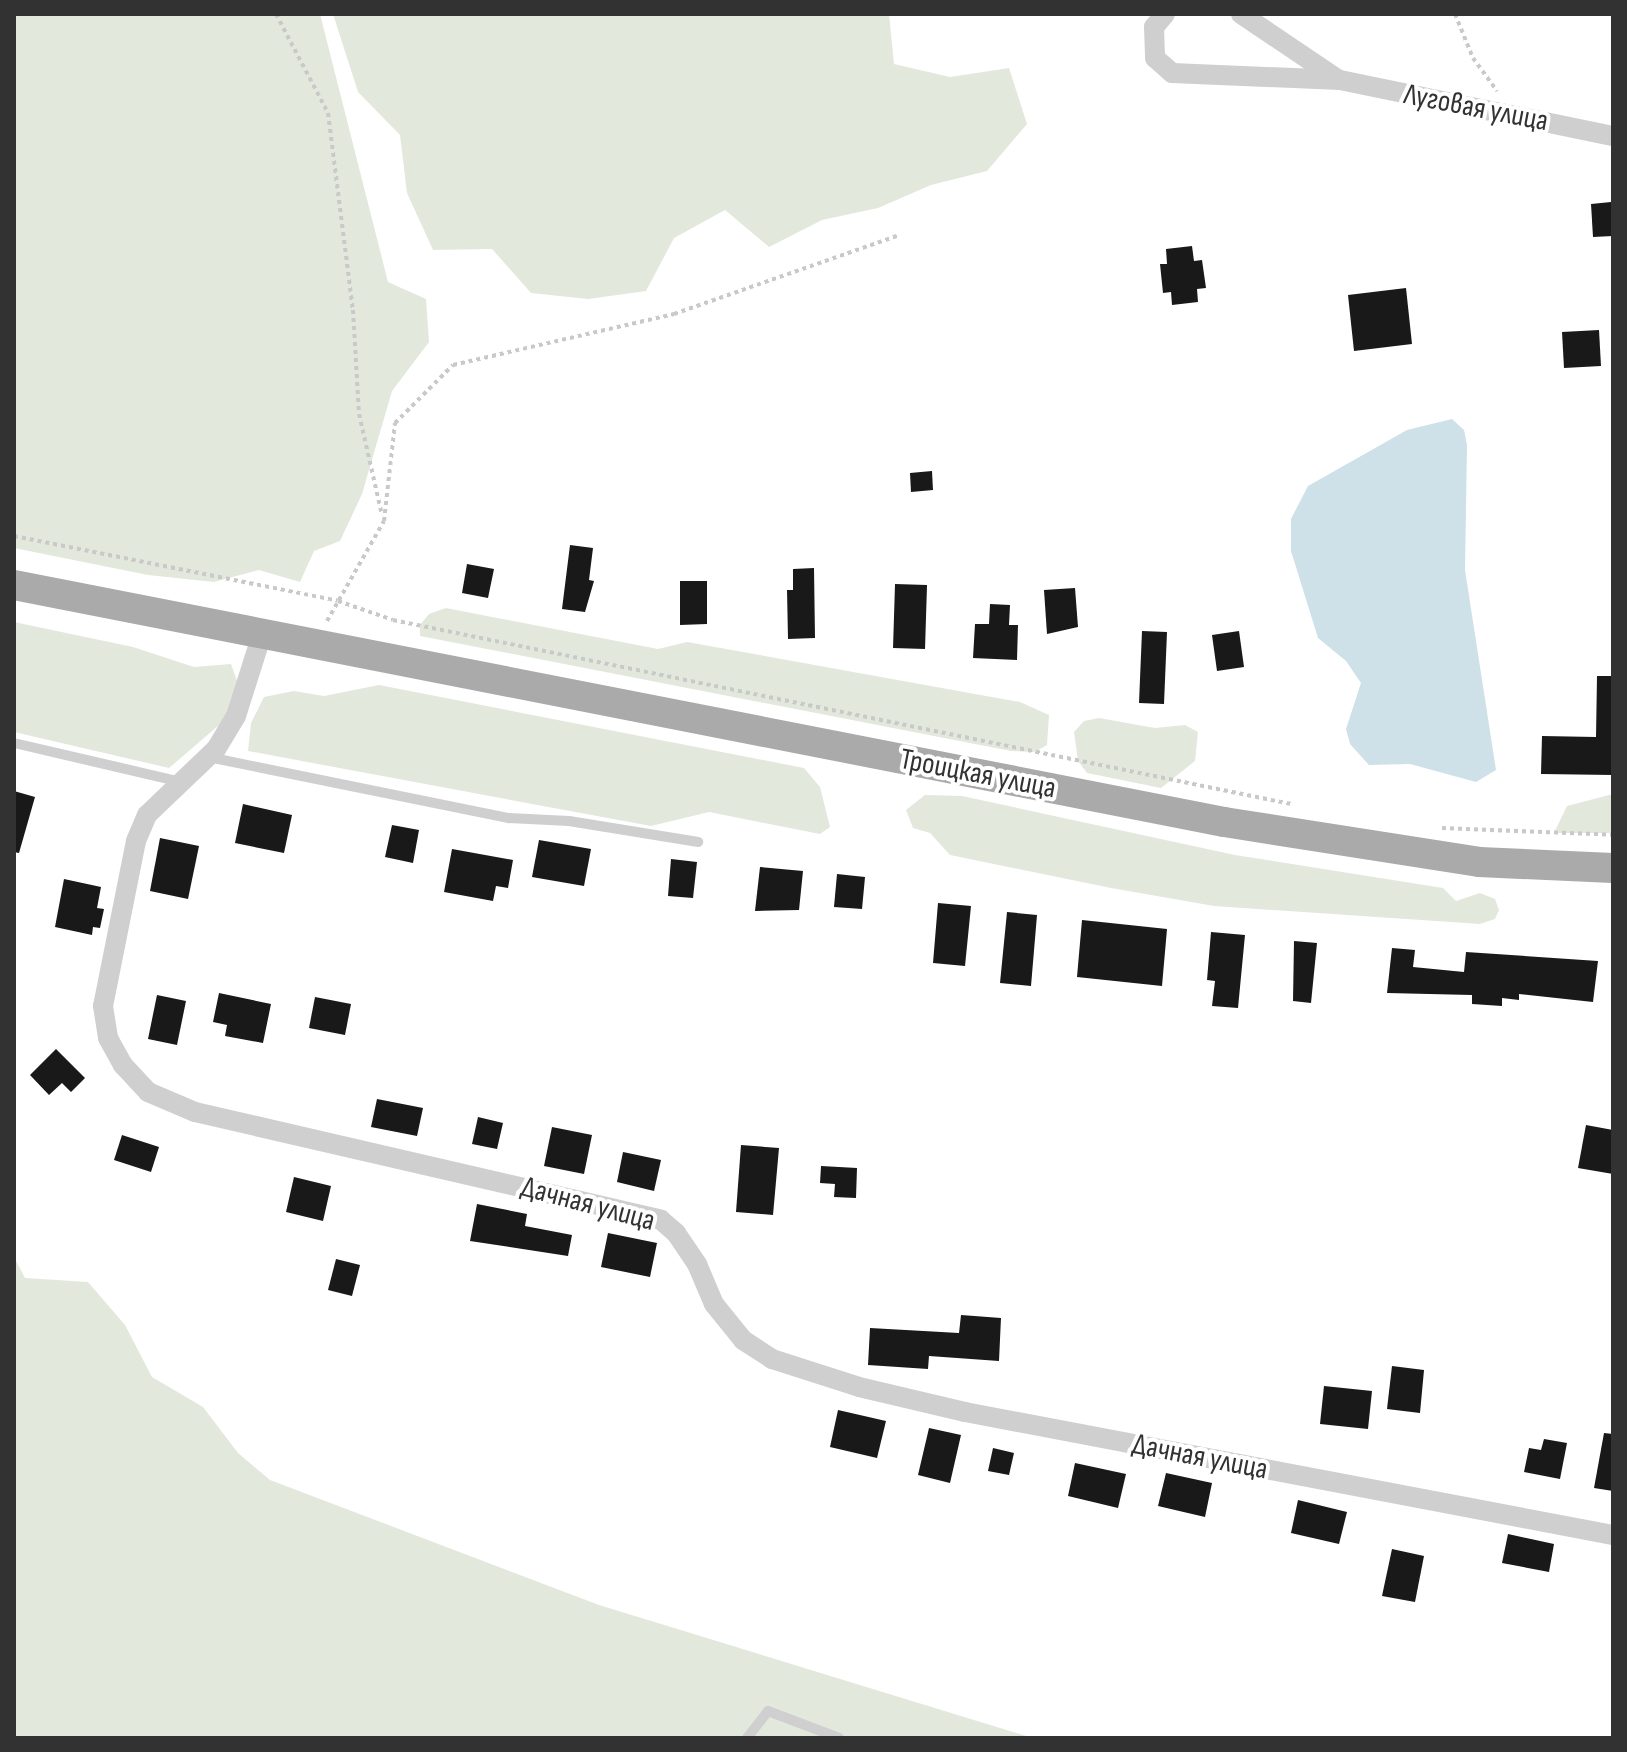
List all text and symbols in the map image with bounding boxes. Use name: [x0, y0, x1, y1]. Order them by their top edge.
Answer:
street label: Луговая улица: [1401, 76, 1551, 140]
street label: Троицкая улица: [897, 741, 1059, 807]
street label: Дачная улица: [517, 1169, 659, 1239]
street label: Дачная улица: [1129, 1426, 1271, 1488]

